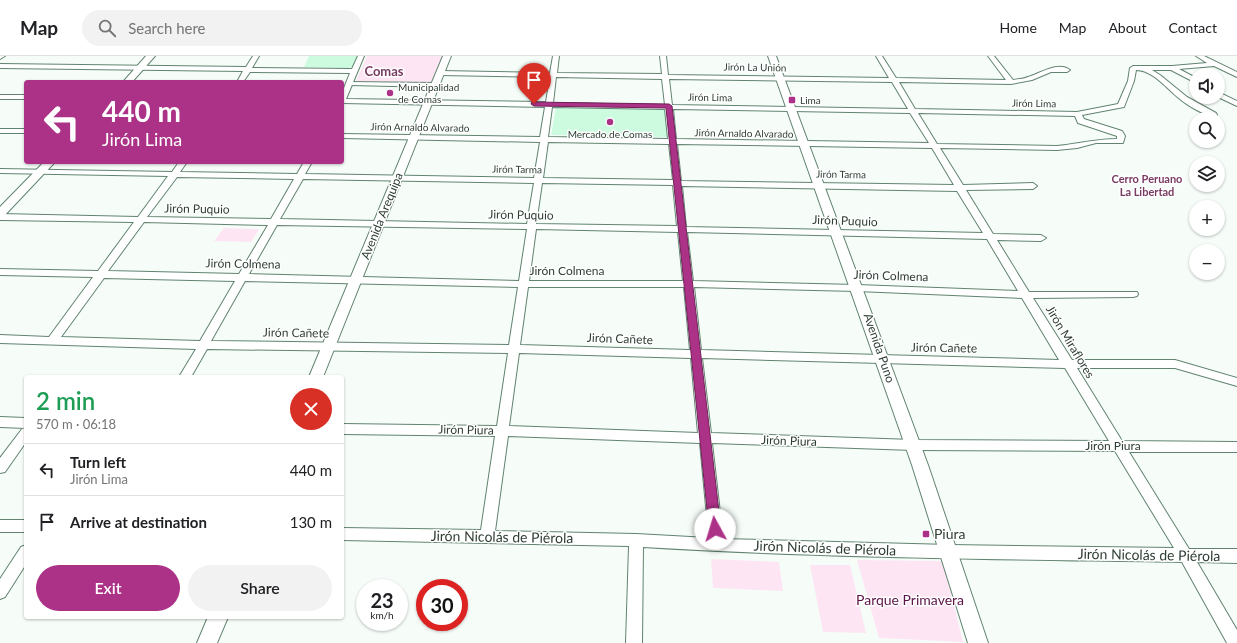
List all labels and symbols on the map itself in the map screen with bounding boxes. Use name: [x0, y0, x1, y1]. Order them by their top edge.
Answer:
street label: Jirón La Unión: [723, 60, 787, 74]
district label: Comas: [364, 63, 404, 79]
pin: [517, 63, 551, 104]
place label: Municipalidad de Comas: [398, 81, 459, 105]
marker: Municipalidad de Comas: [385, 88, 395, 98]
street label: Jirón Lima: [688, 91, 732, 103]
place label: Lima: [800, 94, 821, 106]
marker: Lima: [787, 95, 797, 105]
street label: Jirón Lima: [1012, 97, 1056, 109]
marker: Mercado de Comas: [605, 117, 615, 127]
street label: Jirón Arnaldo Alvarado: [370, 120, 470, 134]
street label: Jirón Arnaldo Alvarado: [694, 126, 794, 140]
place label: Mercado de Comas: [568, 128, 652, 140]
street label: Jirón Tarma: [492, 163, 542, 175]
street label: Jirón Tarma: [816, 168, 866, 180]
street label: Avenida Arequipa: [357, 170, 406, 261]
district label: Cerro Peruano La Libertad: [1112, 172, 1182, 198]
street label: Jirón Puquio: [164, 200, 230, 217]
street label: Jirón Puquio: [488, 206, 554, 223]
street label: Jirón Puquio: [812, 212, 878, 229]
street label: Jirón Colmena: [205, 255, 281, 272]
street label: Jirón Colmena: [530, 263, 604, 278]
street label: Jirón Colmena: [853, 267, 929, 284]
street label: Jirón Miraflores: [1043, 303, 1098, 381]
street label: Avenida Puno: [861, 311, 898, 385]
street label: Jirón Cañete: [263, 324, 329, 341]
street label: Jirón Cañete: [587, 330, 653, 347]
street label: Jirón Cañete: [911, 339, 977, 356]
street label: Jirón Piura: [438, 422, 494, 437]
street label: Jirón Piura: [761, 432, 817, 449]
street label: Jirón Piura: [1085, 438, 1141, 453]
position arrow: [694, 508, 736, 550]
place label: Piura: [934, 525, 966, 542]
street label: Jirón Nicolás de Piérola: [431, 527, 573, 546]
marker: Piura: [921, 529, 931, 539]
street label: Jirón Nicolás de Piérola: [753, 537, 897, 558]
street label: Jirón Nicolás de Piérola: [1078, 545, 1220, 564]
speed limit sign: 30: [416, 579, 468, 631]
park label: Parque Primavera: [856, 591, 964, 608]

